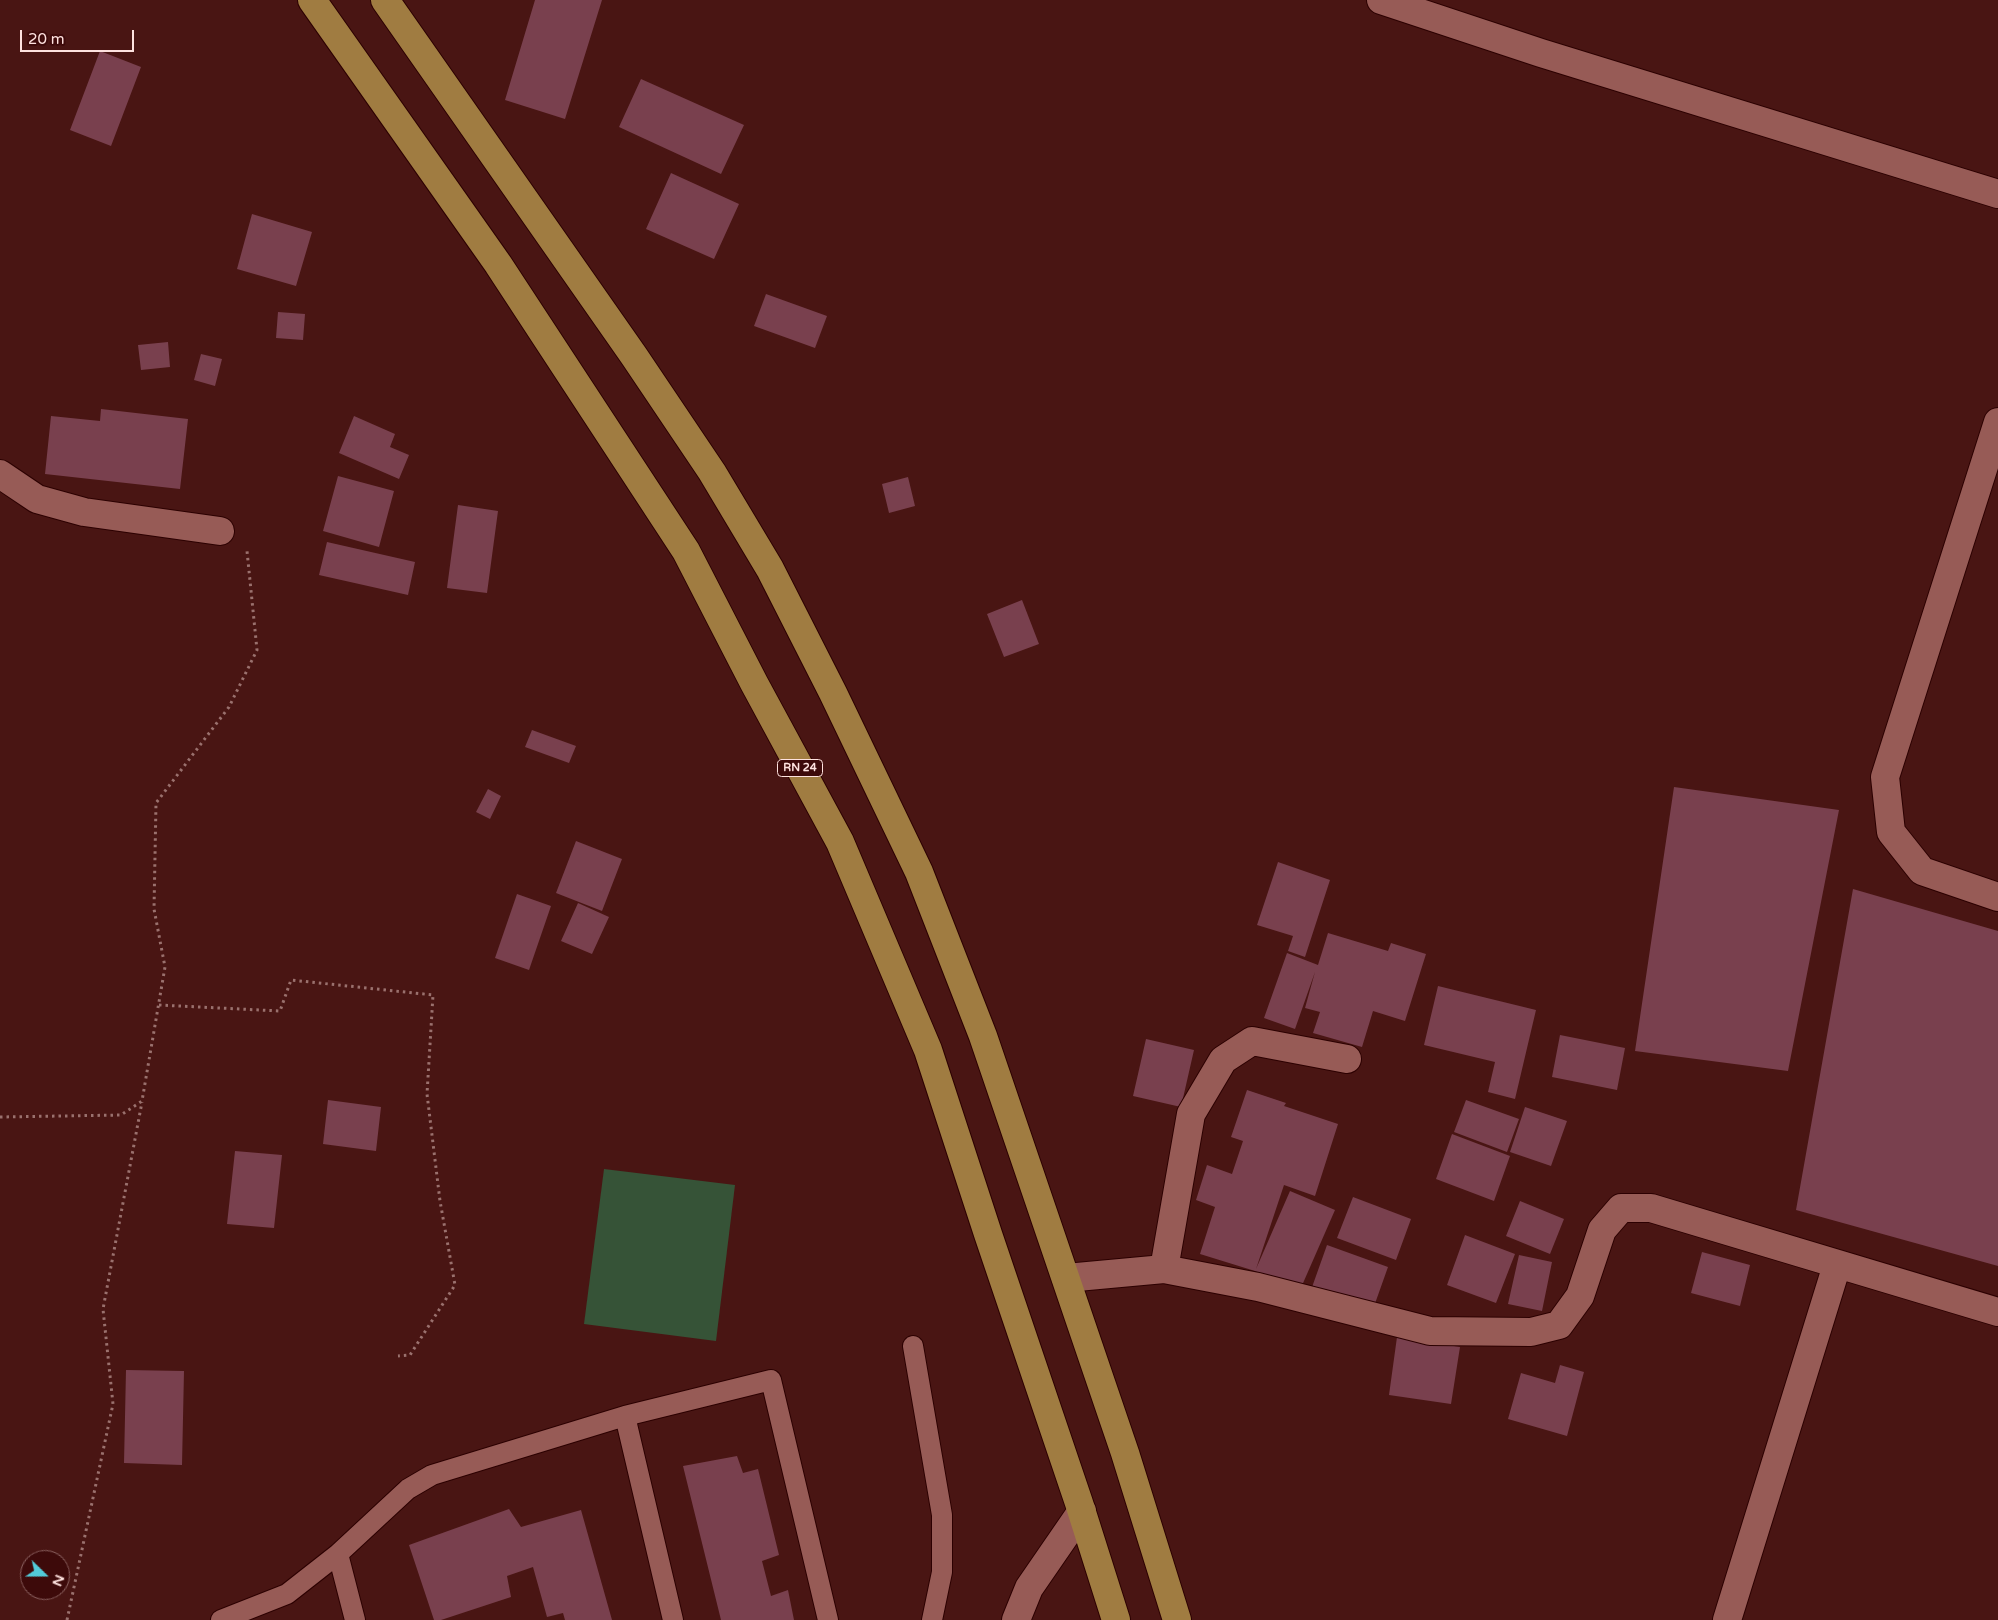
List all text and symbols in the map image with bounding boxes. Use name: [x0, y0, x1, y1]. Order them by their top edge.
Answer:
scale bar: [22, 20, 136, 52]
text: 20 m: [28, 30, 65, 48]
road number: RN 24: [778, 760, 822, 776]
north arrow: [20, 1550, 70, 1600]
text: N: [48, 1572, 68, 1589]

